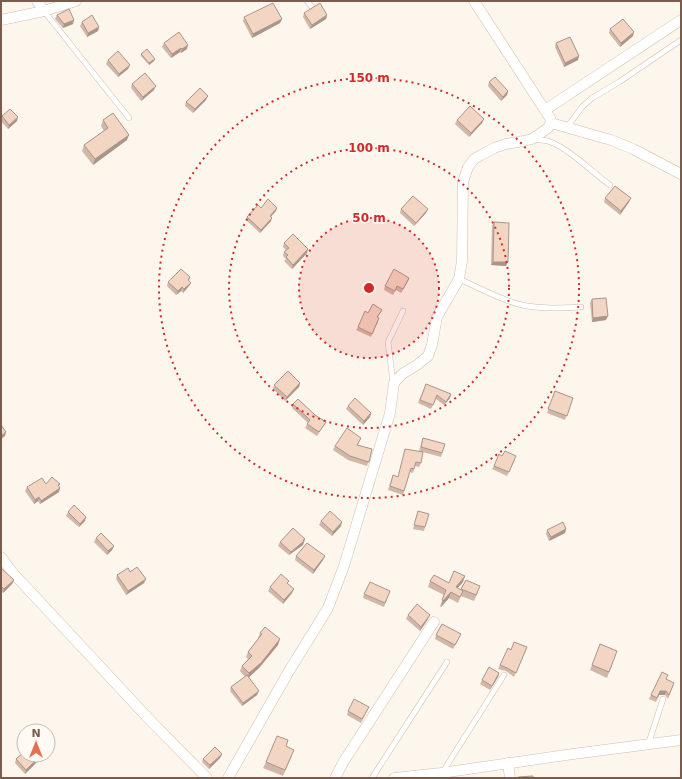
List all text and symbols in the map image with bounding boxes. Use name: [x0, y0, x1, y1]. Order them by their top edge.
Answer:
text: 150 m: [348, 71, 390, 85]
text: 100 m: [348, 141, 390, 155]
text: 50 m: [352, 211, 386, 225]
centre of rings: [362, 281, 376, 295]
north arrow: [16, 723, 56, 763]
text: N: [31, 727, 41, 740]

